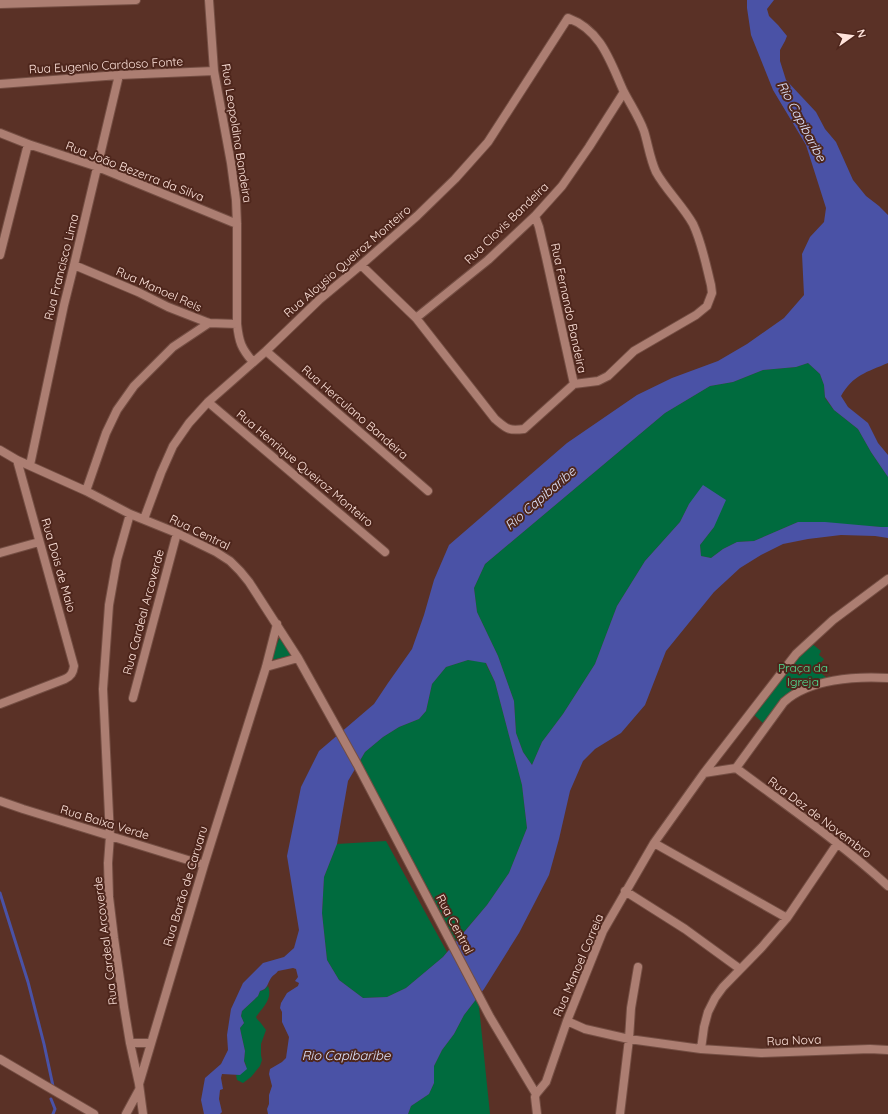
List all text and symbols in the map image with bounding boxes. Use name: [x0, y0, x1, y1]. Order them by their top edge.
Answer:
north arrow: [832, 16, 872, 56]
text: N: [854, 28, 869, 39]
street label: Rua Eugenio Cardoso Fonte: [28, 53, 184, 77]
street label: Rua Leopoldina Bandeira: [219, 62, 255, 204]
water label: Rio Capibaribe: [774, 78, 830, 164]
street label: Rua João Bezerra da Silva: [64, 138, 206, 204]
street label: Rua Clovis Bandeira: [461, 179, 551, 267]
street label: Rua Aloysio Queiroz Monteiro: [280, 202, 414, 320]
street label: Rua Francisco Lima: [41, 212, 81, 322]
street label: Rua Fernando Bandeira: [548, 242, 590, 374]
street label: Rua Manoel Reis: [114, 263, 205, 315]
street label: Rua Herculano Bandeira: [299, 362, 411, 462]
street label: Rua Henrique Queiroz Monteiro: [234, 406, 376, 530]
water label: Rio Capibaribe: [501, 462, 579, 533]
street label: Rua Central: [167, 511, 233, 553]
street label: Rua Dois de Maio: [38, 516, 80, 614]
street label: Rua Cardeal Arcoverde: [119, 547, 167, 676]
park label: Praça da Igreja: [778, 660, 828, 689]
street label: Rua Dez de Novembro: [765, 773, 875, 861]
street label: Rua Baixa Verde: [59, 801, 151, 843]
street label: Rua Barão de Caruaru: [160, 824, 210, 948]
street label: Rua Cardeal Arcoverde: [90, 876, 120, 1006]
street label: Rua Central: [433, 892, 477, 956]
street label: Rua Manoel Correia: [550, 911, 606, 1019]
street label: Rua Nova: [766, 1032, 822, 1048]
water label: Rio Capibaribe: [302, 1047, 391, 1063]

